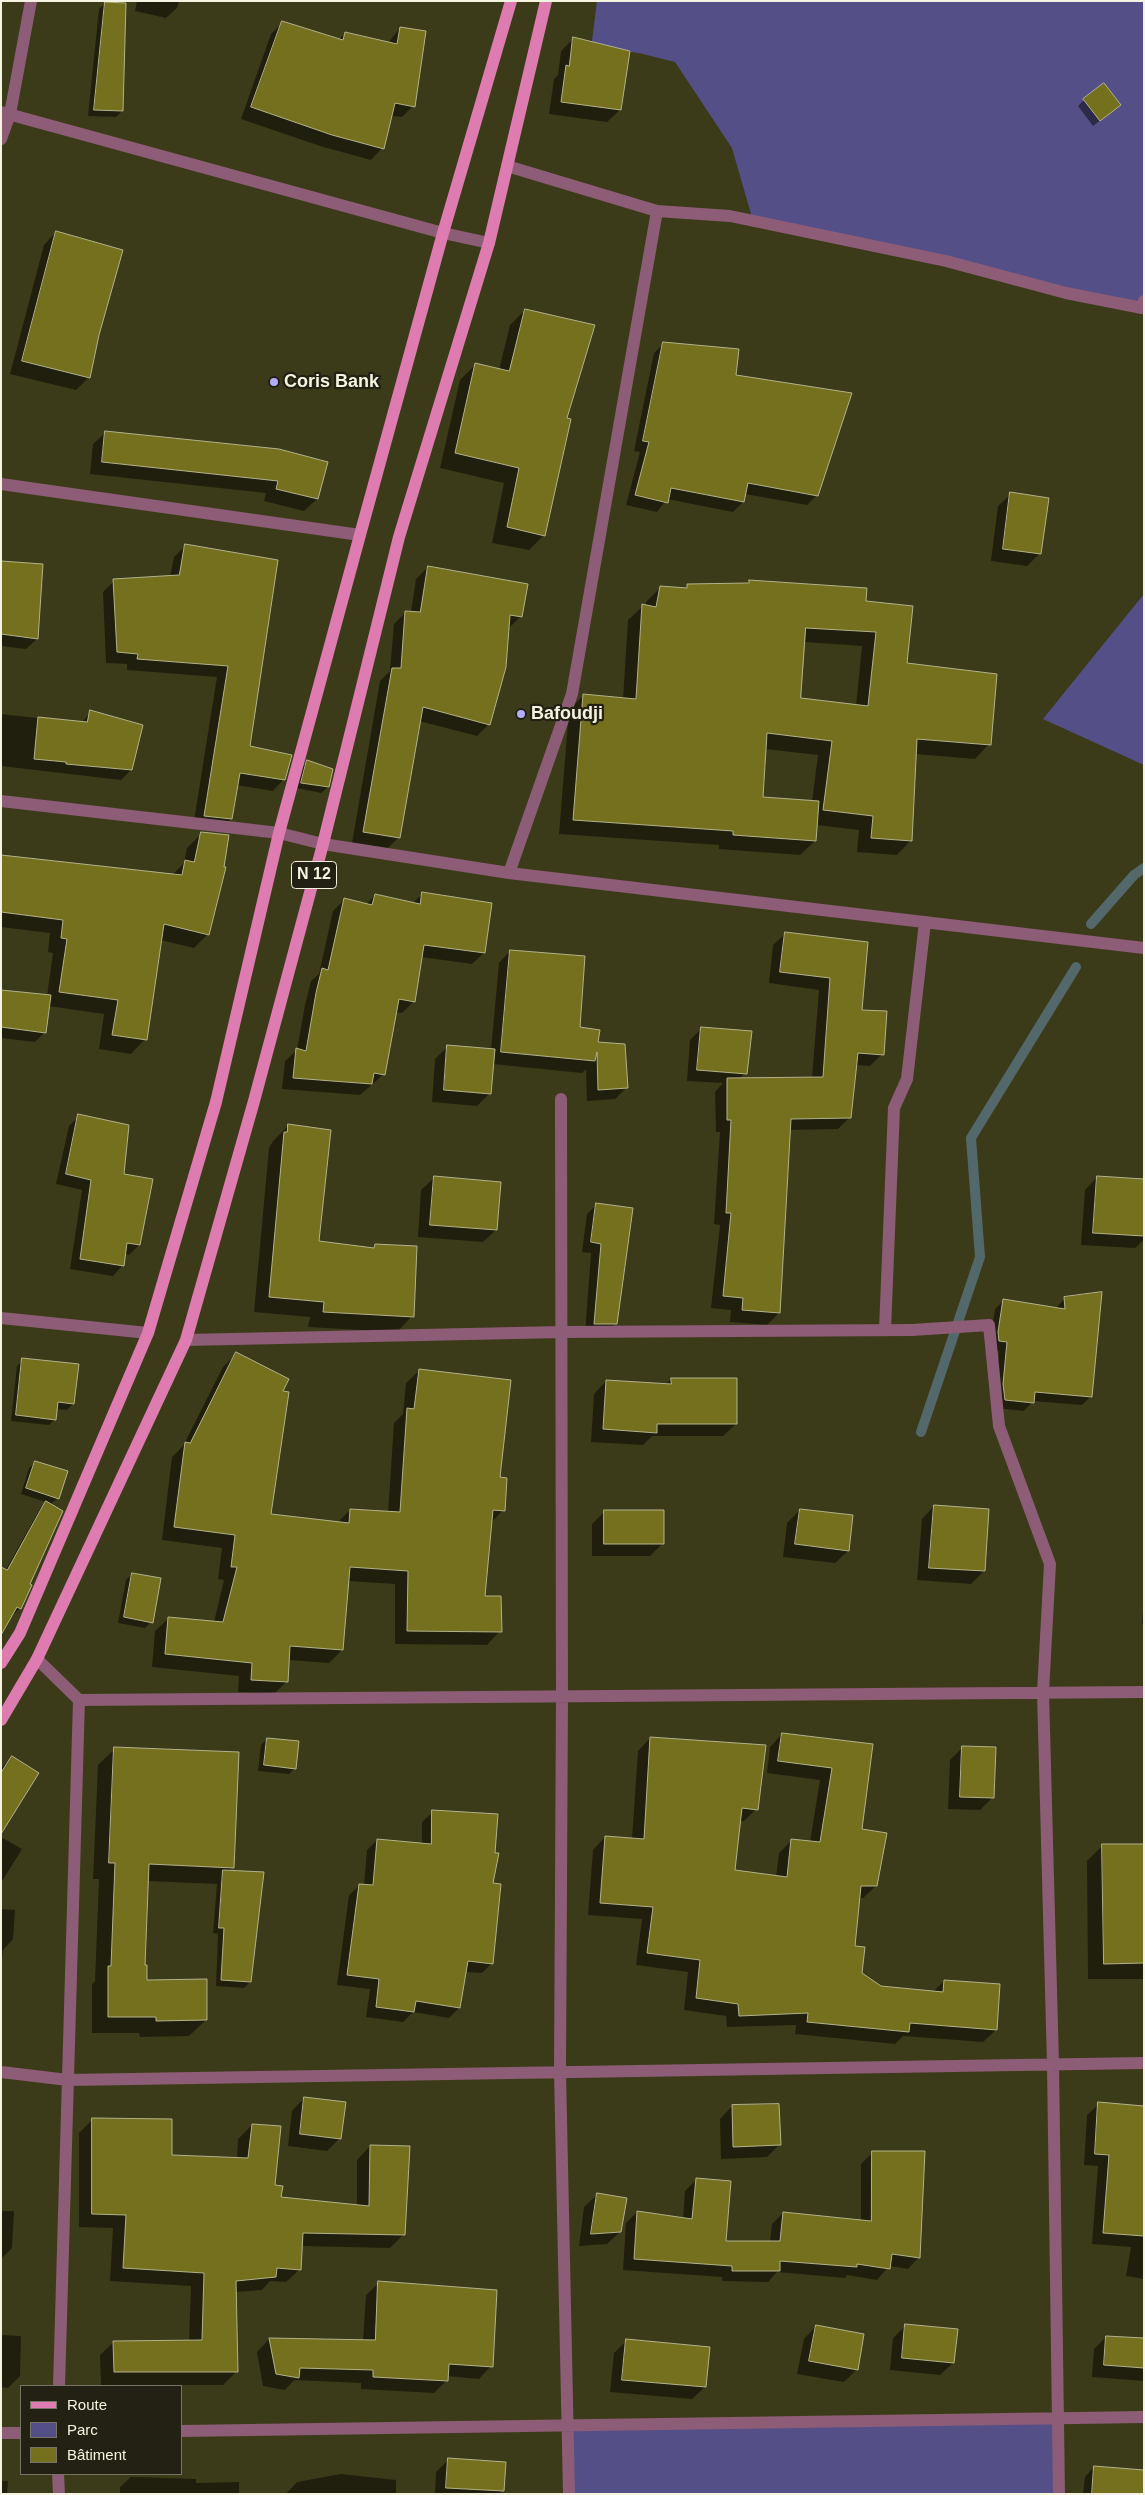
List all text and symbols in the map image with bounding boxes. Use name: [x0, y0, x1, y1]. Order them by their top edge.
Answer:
place label: Coris Bank: [284, 371, 379, 393]
marker: Coris Bank: [268, 376, 280, 388]
place label: Bafoudji: [531, 703, 603, 725]
marker: Bafoudji: [515, 708, 527, 720]
road number: N 12: [292, 862, 336, 888]
legend: [20, 2385, 182, 2475]
text: Route: [67, 2396, 107, 2413]
text: Parc: [67, 2421, 98, 2438]
text: Bâtiment: [67, 2446, 126, 2463]

